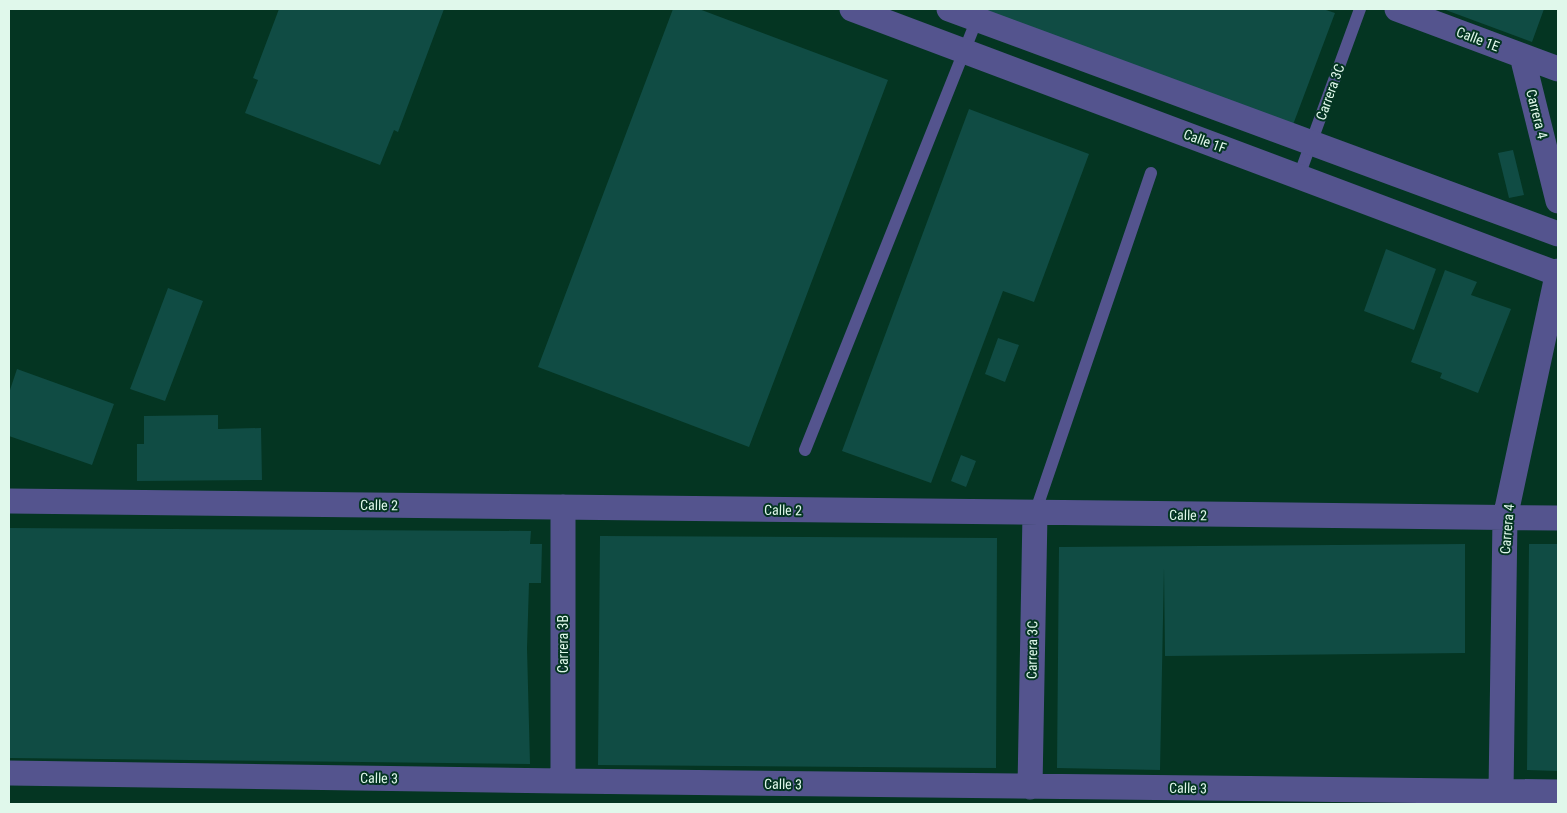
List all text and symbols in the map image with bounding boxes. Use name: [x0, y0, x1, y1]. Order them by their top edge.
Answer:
street label: Calle 1E: [1454, 24, 1502, 54]
street label: Carrera 3C: [1312, 62, 1348, 122]
street label: Carrera 4: [1523, 88, 1551, 140]
street label: Calle 1F: [1181, 126, 1229, 156]
street label: Calle 2: [360, 497, 398, 513]
street label: Calle 2: [764, 502, 802, 518]
street label: Carrera 4: [1497, 503, 1517, 555]
street label: Calle 2: [1169, 507, 1207, 523]
street label: Carrera 3B: [555, 615, 571, 673]
street label: Carrera 3C: [1023, 621, 1041, 679]
street label: Calle 3: [360, 770, 398, 786]
street label: Calle 3: [764, 776, 802, 792]
street label: Calle 3: [1169, 780, 1207, 796]

